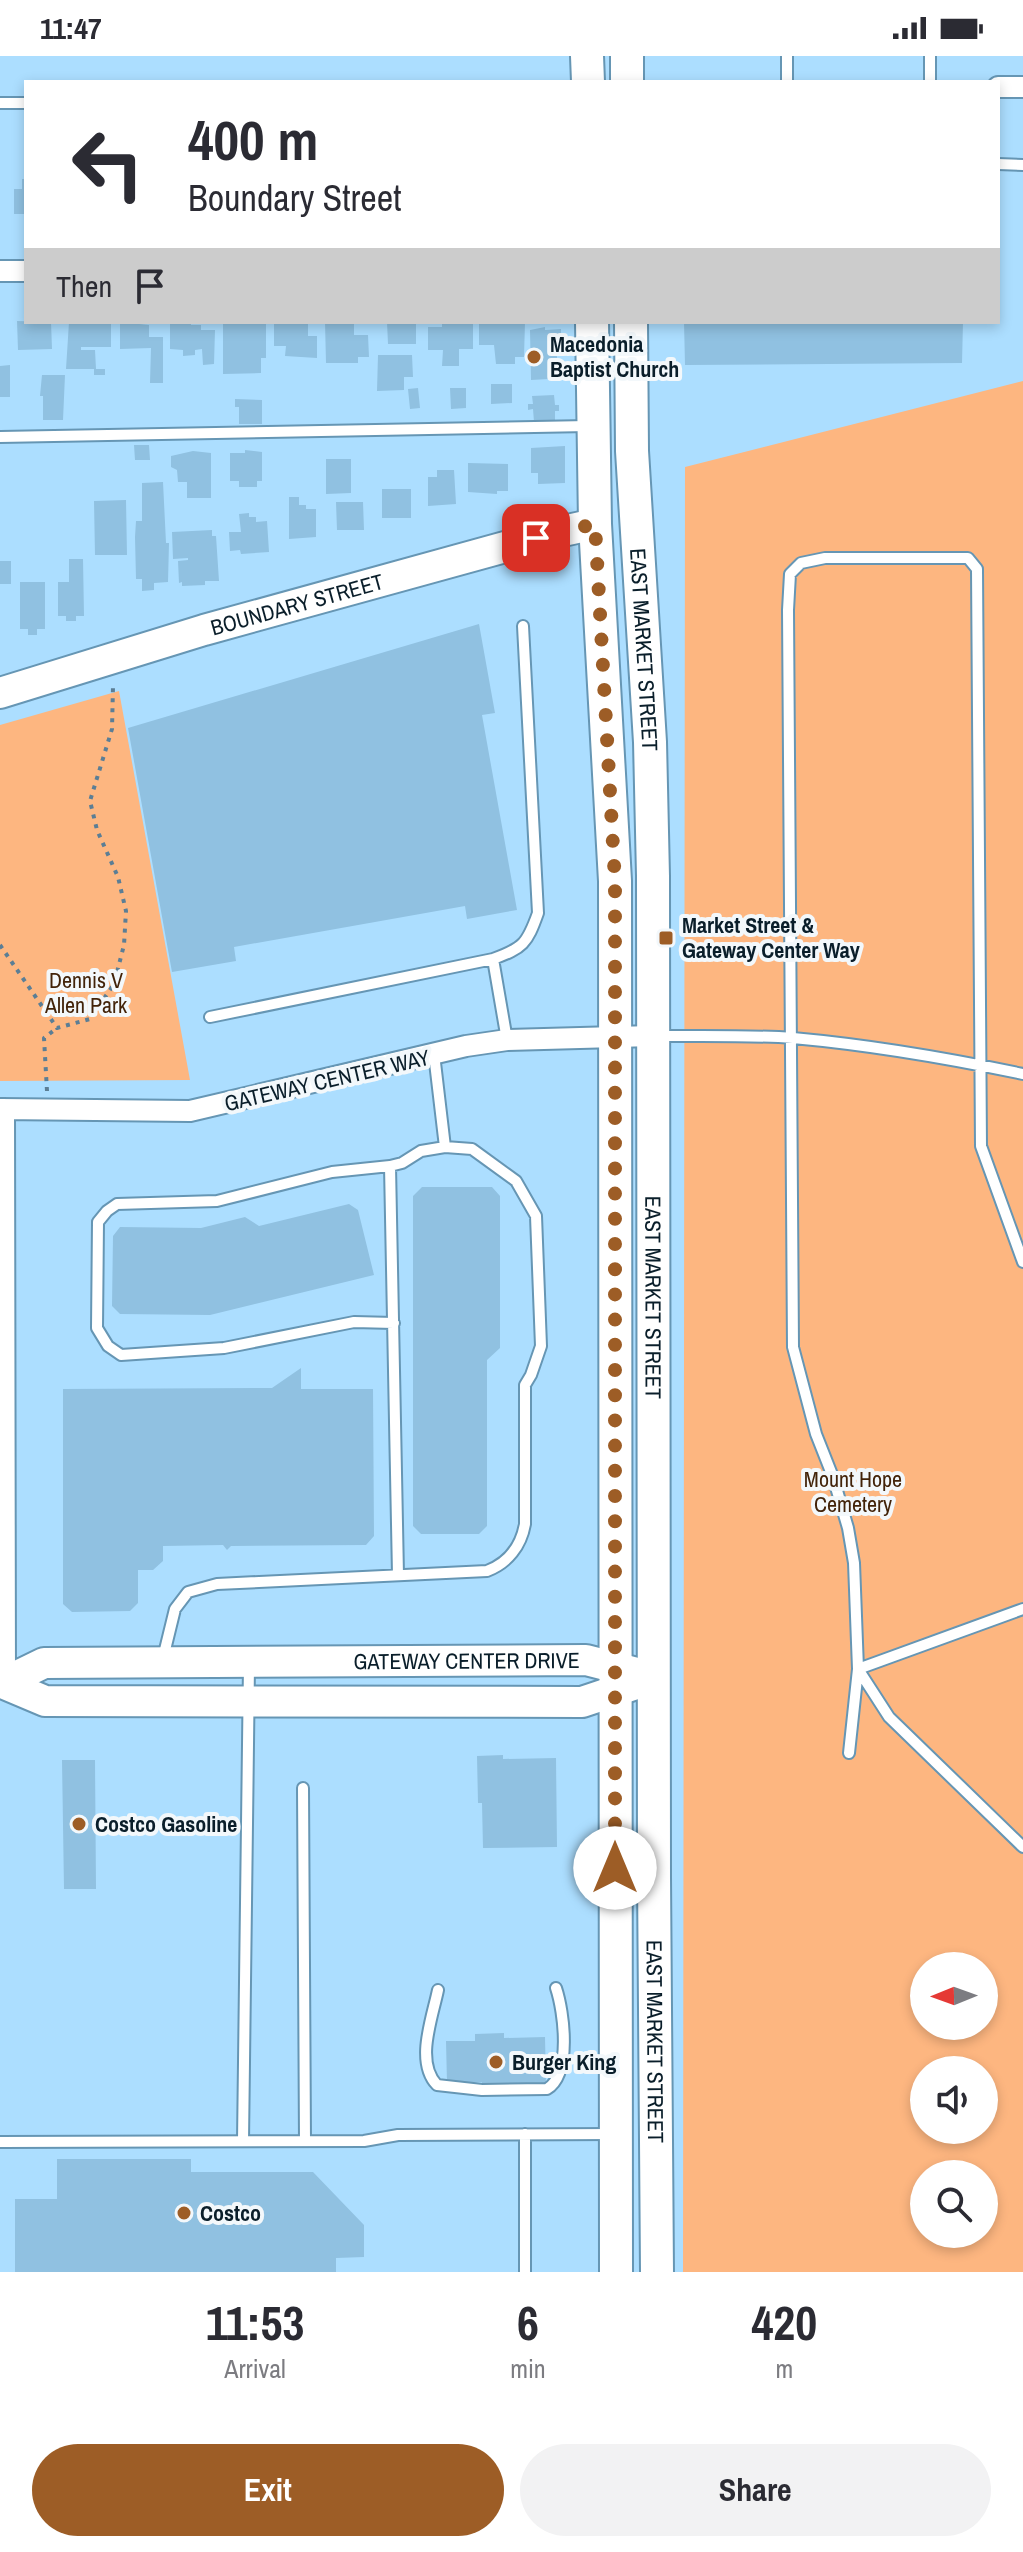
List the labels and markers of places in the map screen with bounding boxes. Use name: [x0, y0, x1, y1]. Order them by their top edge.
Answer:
place label: Macedonia Baptist Church: [550, 329, 679, 384]
marker: Macedonia Baptist Church: [525, 348, 543, 366]
pin: [502, 504, 570, 572]
place label: Market Street & Gateway Center Way: [682, 910, 860, 965]
marker: Market Street & Gateway Center Way: [657, 929, 675, 947]
place label: Costco Gasoline: [95, 1809, 237, 1839]
marker: Costco Gasoline: [70, 1815, 88, 1833]
place label: Burger King: [512, 2047, 616, 2077]
marker: Burger King: [487, 2053, 505, 2071]
place label: Costco: [200, 2198, 261, 2228]
marker: Costco: [175, 2204, 193, 2222]

